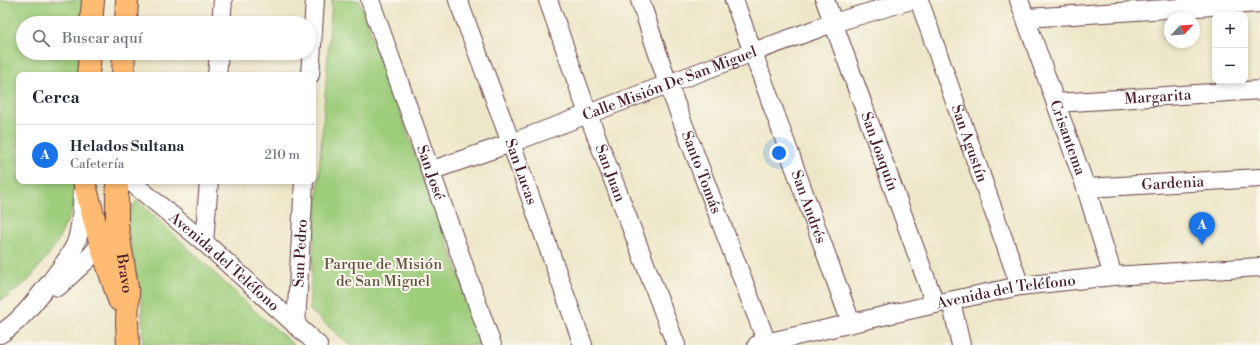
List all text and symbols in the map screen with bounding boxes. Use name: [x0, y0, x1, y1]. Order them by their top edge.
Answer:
north arrow: [1164, 12, 1200, 48]
map controls: [1212, 12, 1248, 84]
button: +: [1212, 12, 1248, 48]
search box: [16, 16, 316, 60]
icon: search: [30, 27, 52, 49]
text: Buscar aquí: [62, 29, 143, 48]
street label: Calle Misión De San Miguel: [580, 42, 760, 125]
button: −: [1212, 48, 1248, 84]
street label: Margarita: [1124, 85, 1192, 108]
text: Cerca: [32, 87, 80, 109]
street label: Crisantema: [1046, 97, 1090, 178]
street label: San Agustín: [947, 102, 992, 185]
street label: San Joaquín: [857, 109, 903, 193]
street label: Santo Tomás: [677, 128, 726, 216]
street label: San Lucas: [501, 136, 542, 207]
text: Helados Sultana: [70, 137, 184, 156]
street label: San José: [413, 142, 450, 203]
street label: San Juan: [591, 142, 630, 204]
your location: [769, 143, 789, 163]
text: A: [40, 147, 50, 163]
text: 210 m: [265, 147, 300, 163]
text: Cafetería: [70, 156, 124, 172]
street label: San Andrés: [787, 168, 831, 246]
street label: Gardenia: [1141, 172, 1205, 194]
street label: Avenida del Teléfono: [164, 207, 284, 315]
pin: A: [1189, 212, 1215, 245]
street label: San Pedro: [289, 218, 311, 288]
street label: Bravo: [112, 251, 137, 295]
park label: Parque de Misión de San Miguel: [324, 255, 442, 291]
street label: Avenida del Teléfono: [934, 271, 1077, 313]

